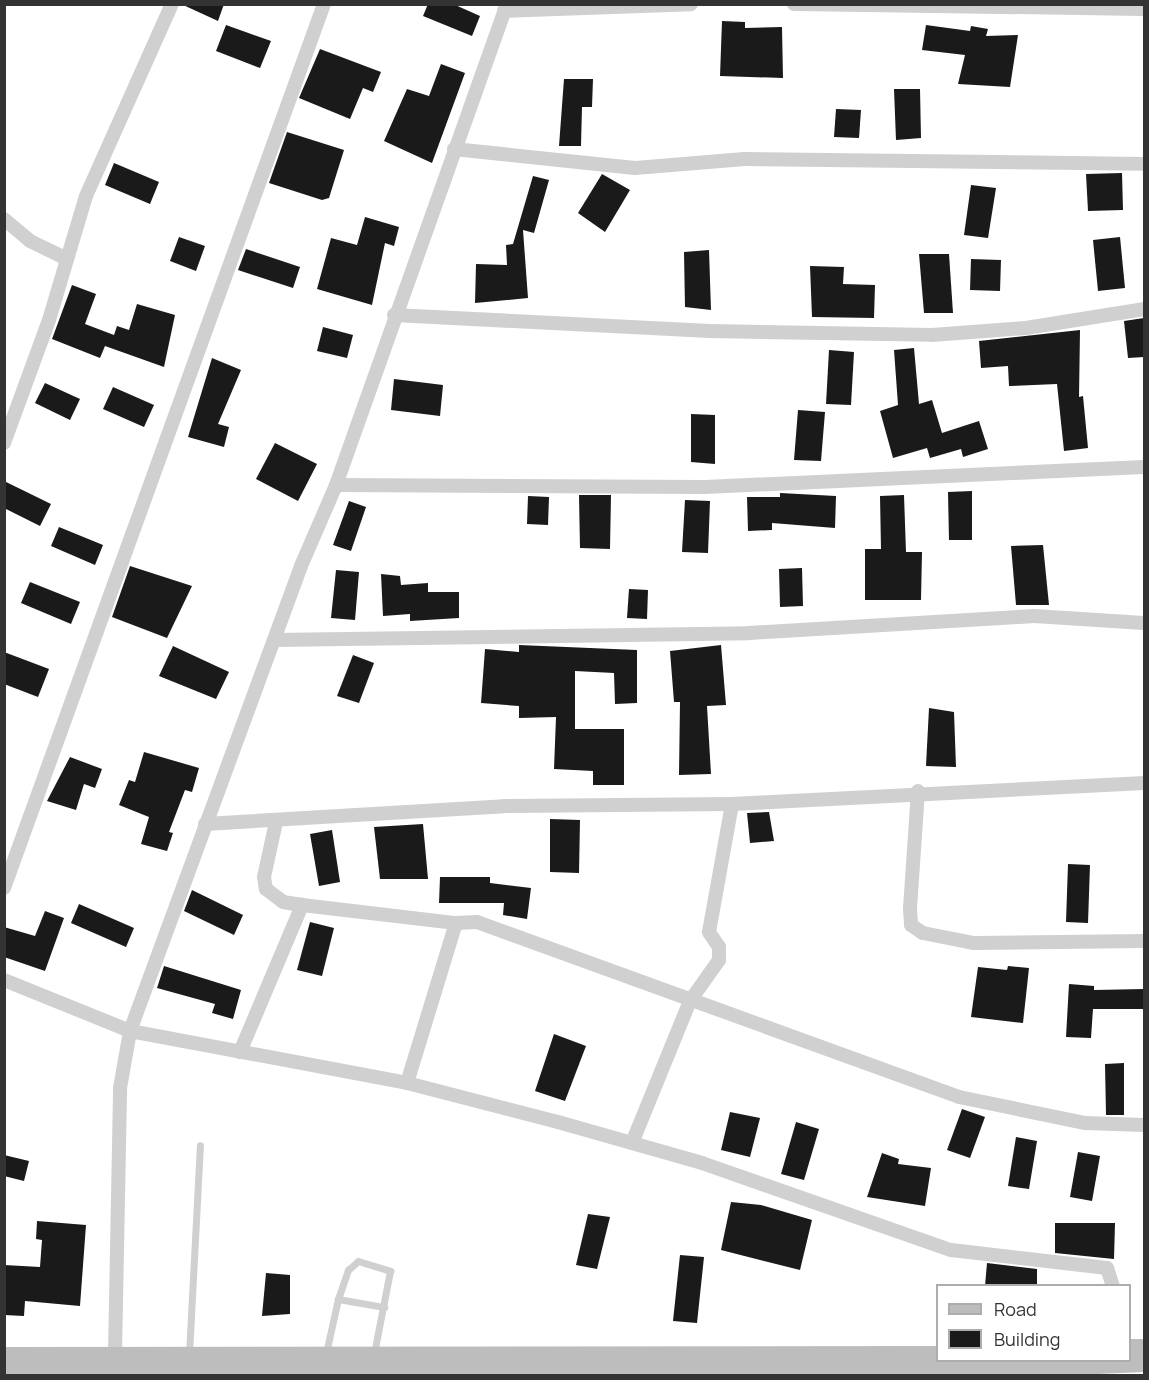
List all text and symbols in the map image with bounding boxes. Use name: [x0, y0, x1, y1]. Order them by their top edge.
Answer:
legend: [936, 1284, 1131, 1362]
text: Road: [994, 1297, 1037, 1321]
text: Building: [994, 1327, 1060, 1351]

